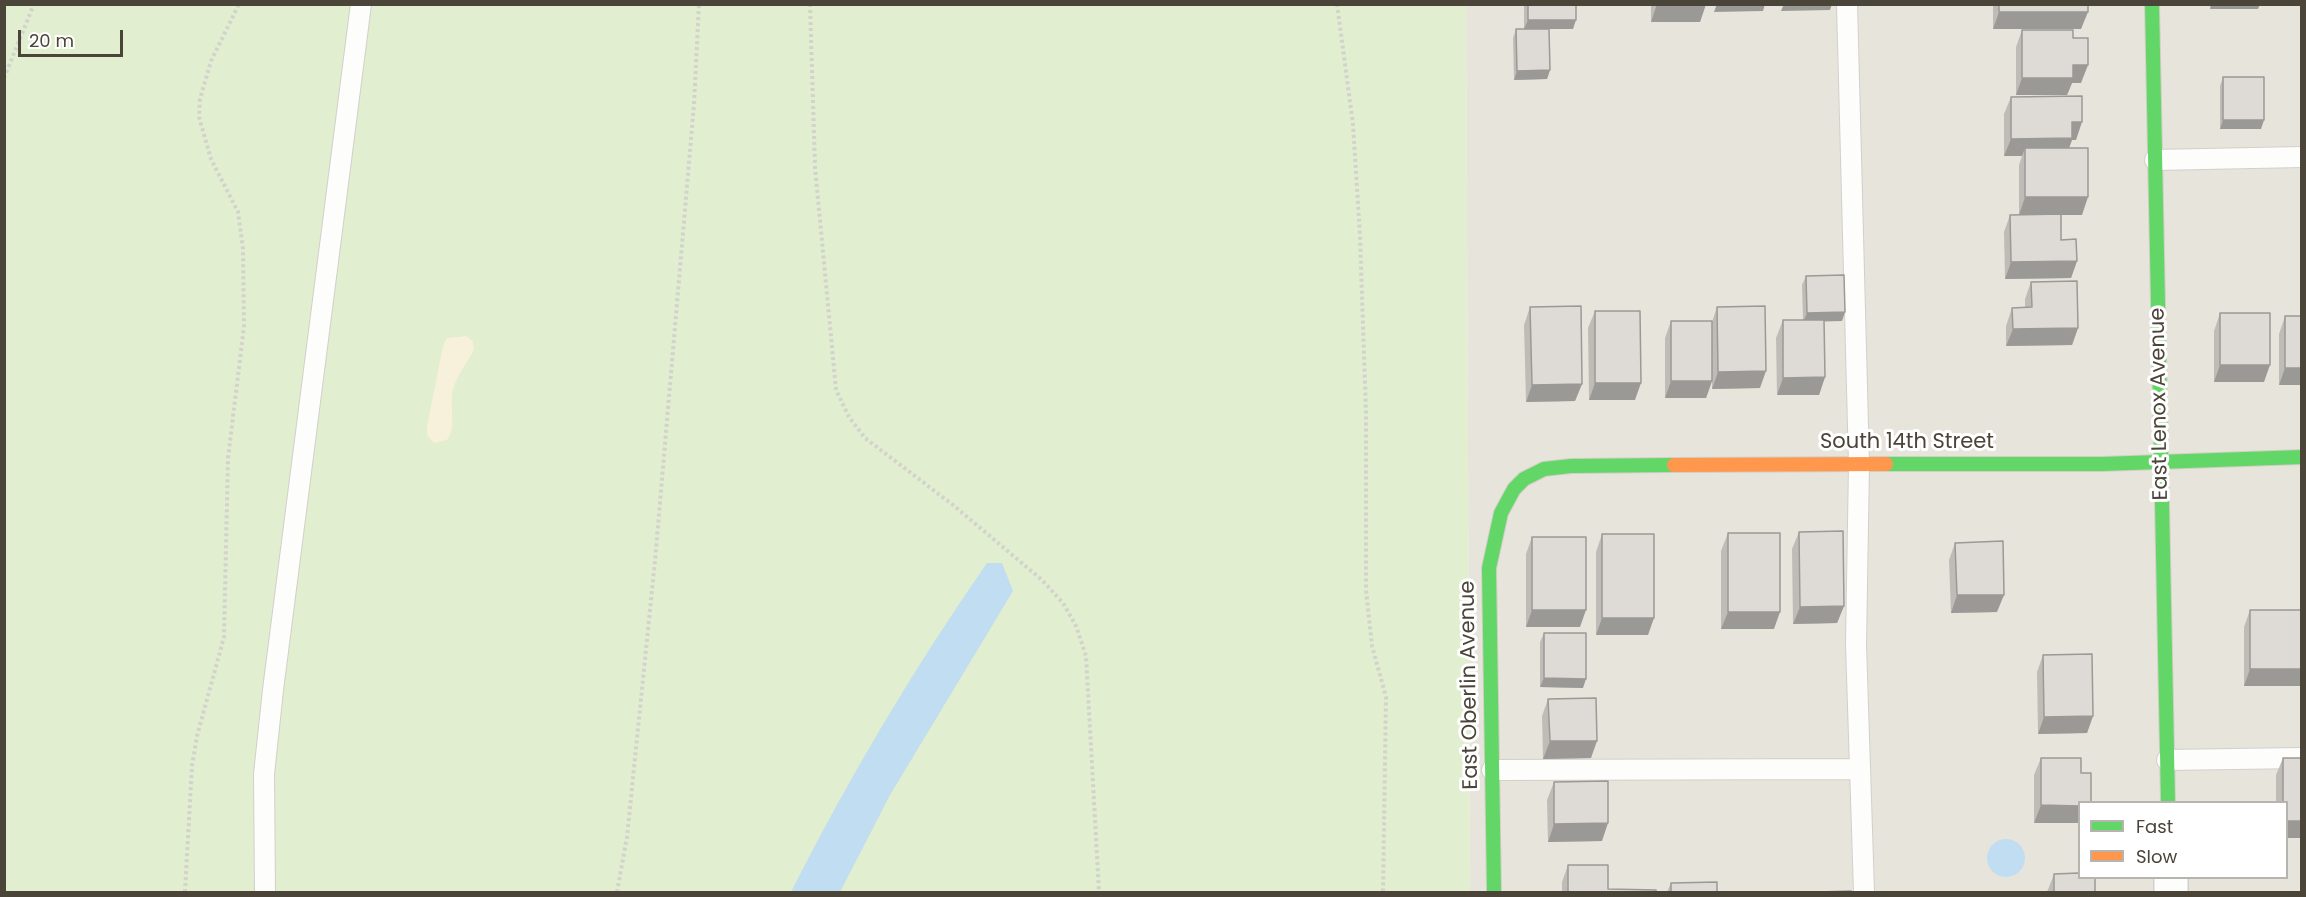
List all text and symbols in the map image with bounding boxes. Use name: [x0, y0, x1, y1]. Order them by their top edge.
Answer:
scale bar: [21, 18, 126, 56]
text: 20 m: [29, 28, 74, 53]
street label: East Lenox Avenue: [2146, 307, 2174, 501]
street label: South 14th Street: [1820, 430, 1994, 456]
street label: East Oberlin Avenue: [1456, 580, 1484, 790]
legend: [2078, 801, 2288, 879]
text: Fast: [2136, 814, 2173, 839]
text: Slow: [2136, 844, 2177, 869]

